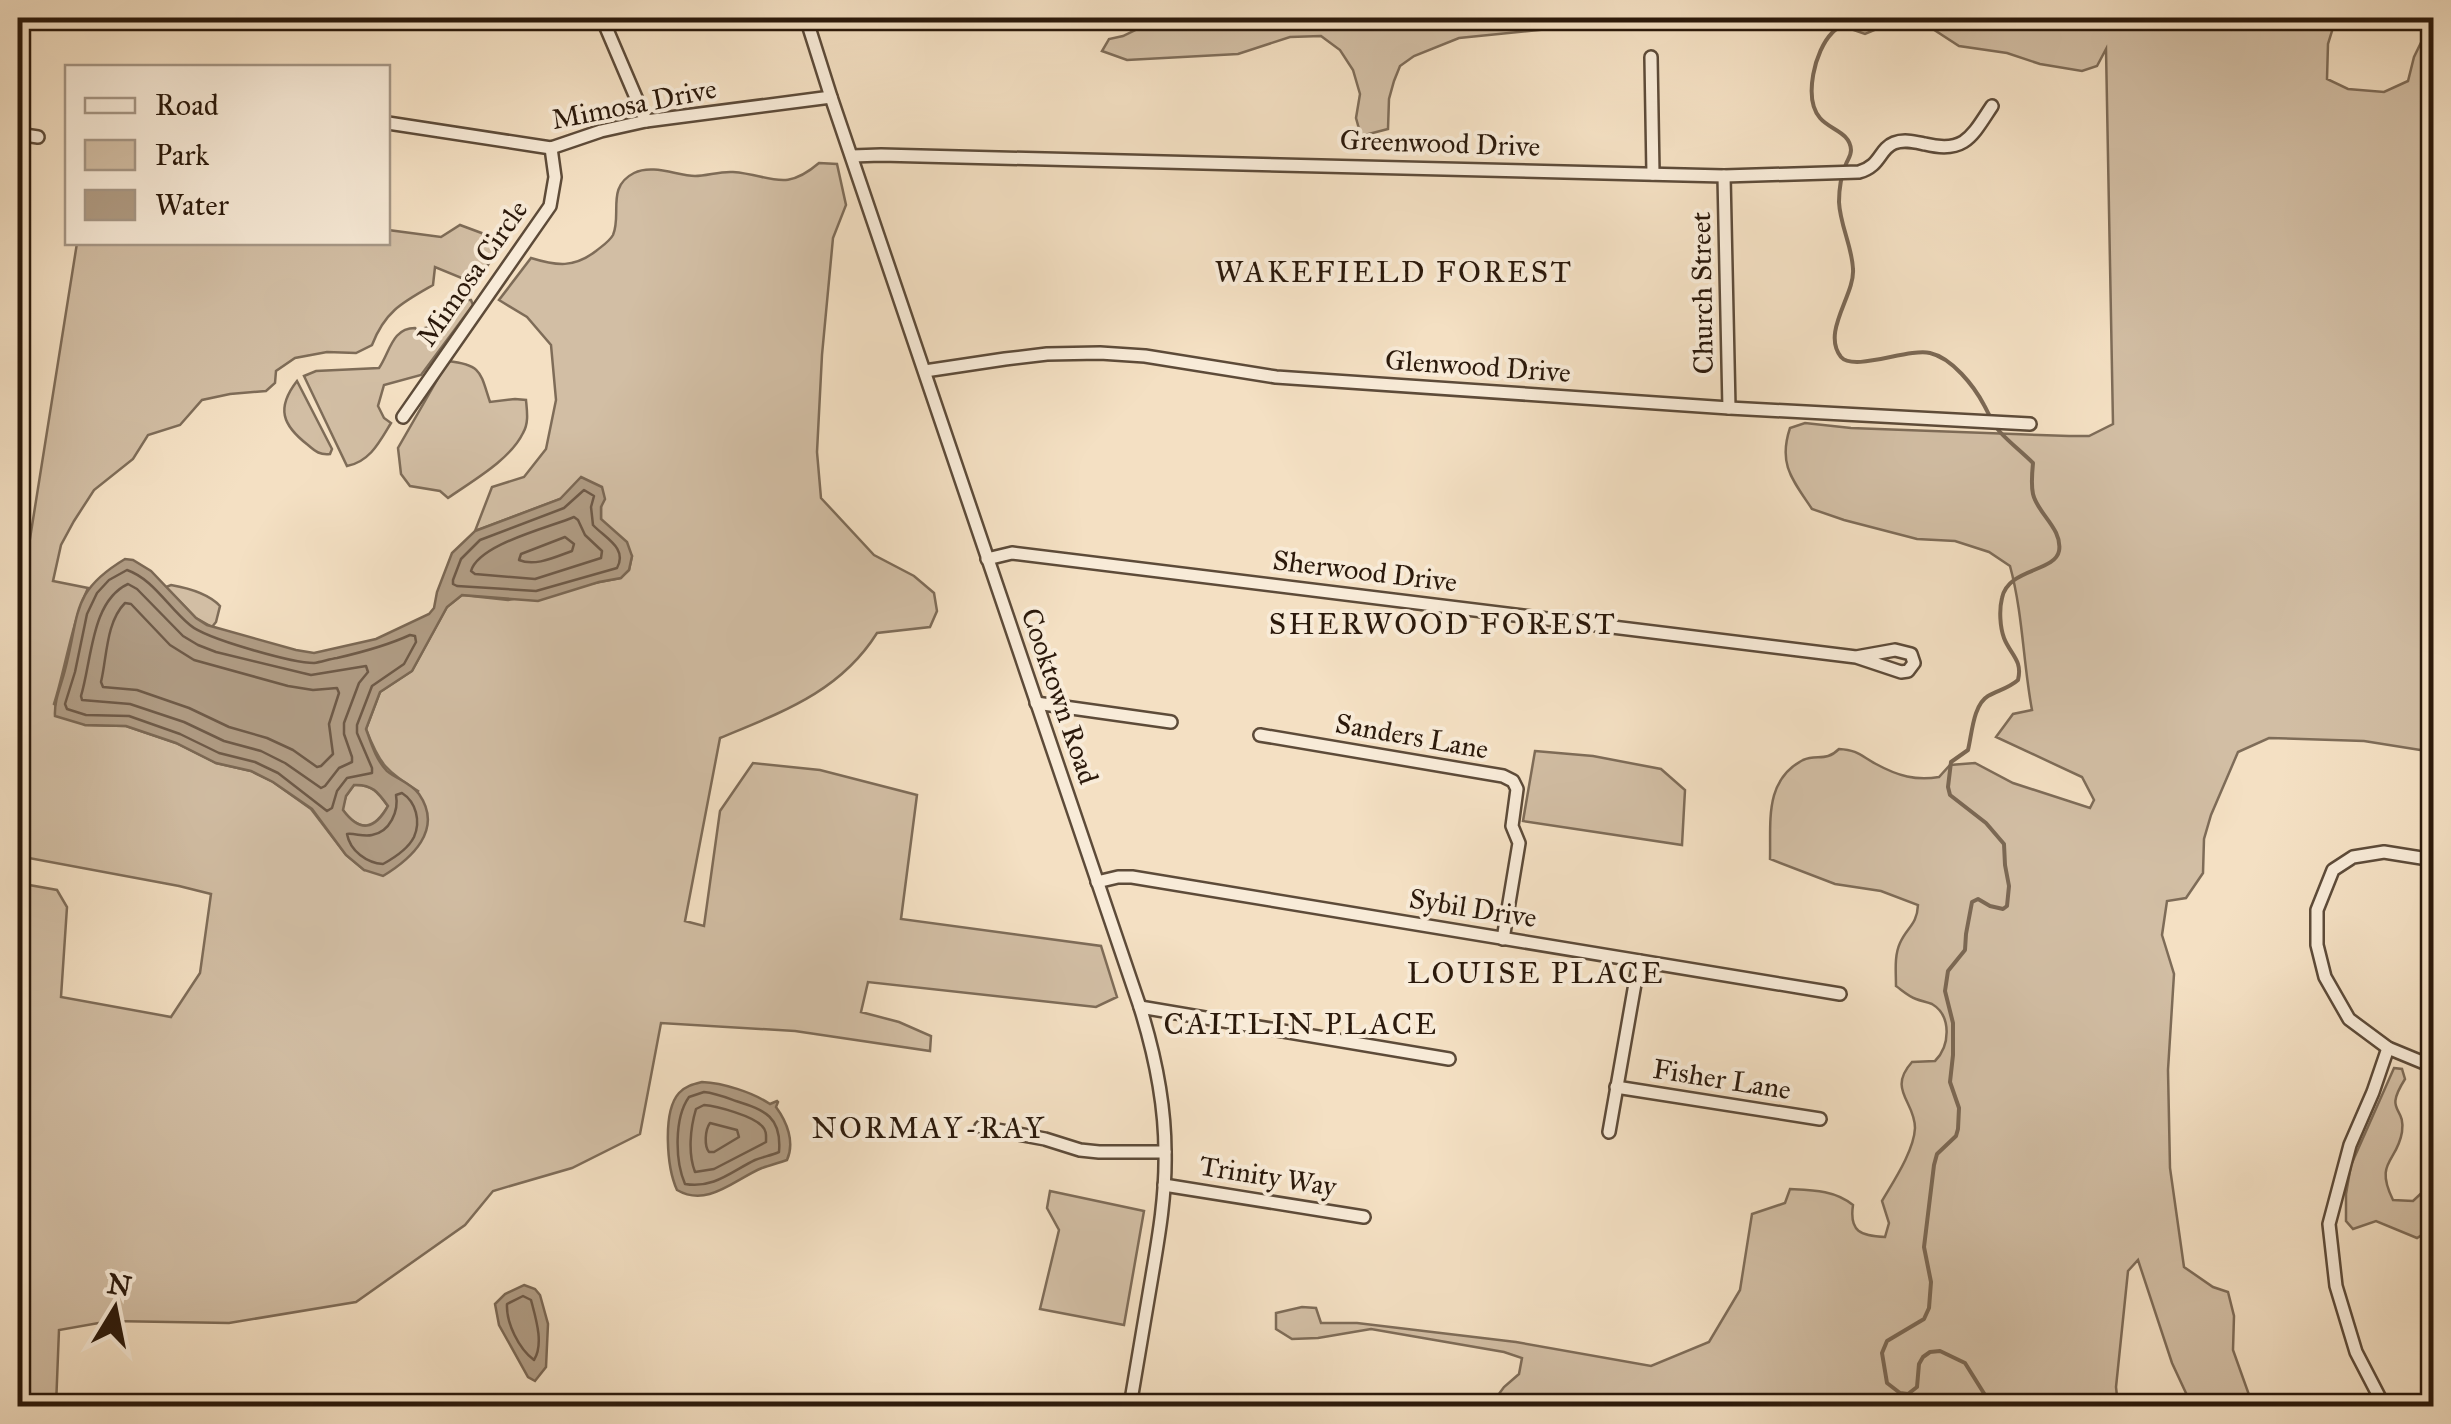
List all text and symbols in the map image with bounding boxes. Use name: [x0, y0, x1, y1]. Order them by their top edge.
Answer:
legend: [65, 65, 390, 245]
street label: Mimosa Drive: [549, 71, 719, 137]
text: Road: [155, 87, 219, 123]
street label: Greenwood Drive: [1339, 122, 1541, 164]
text: Park: [155, 137, 209, 173]
text: Water: [155, 187, 230, 223]
street label: Mimosa Circle: [409, 193, 535, 353]
street label: Church Street: [1683, 211, 1721, 375]
district label: WAKEFIELD FOREST: [1214, 254, 1574, 290]
street label: Glenwood Drive: [1384, 342, 1572, 390]
street label: Sherwood Drive: [1271, 542, 1459, 600]
street label: Cooktown Road: [1014, 603, 1106, 789]
district label: SHERWOOD FOREST: [1269, 606, 1617, 642]
street label: Sanders Lane: [1333, 705, 1491, 767]
street label: Sybil Drive: [1407, 881, 1539, 935]
district label: LOUISE PLACE: [1407, 955, 1665, 991]
district label: CAITLIN PLACE: [1163, 1006, 1439, 1042]
street label: Fisher Lane: [1651, 1051, 1793, 1107]
district label: NORMAY-RAY: [811, 1110, 1047, 1146]
street label: Trinity Way: [1197, 1148, 1340, 1204]
north arrow: [65, 1259, 165, 1359]
text: N: [105, 1266, 134, 1304]

